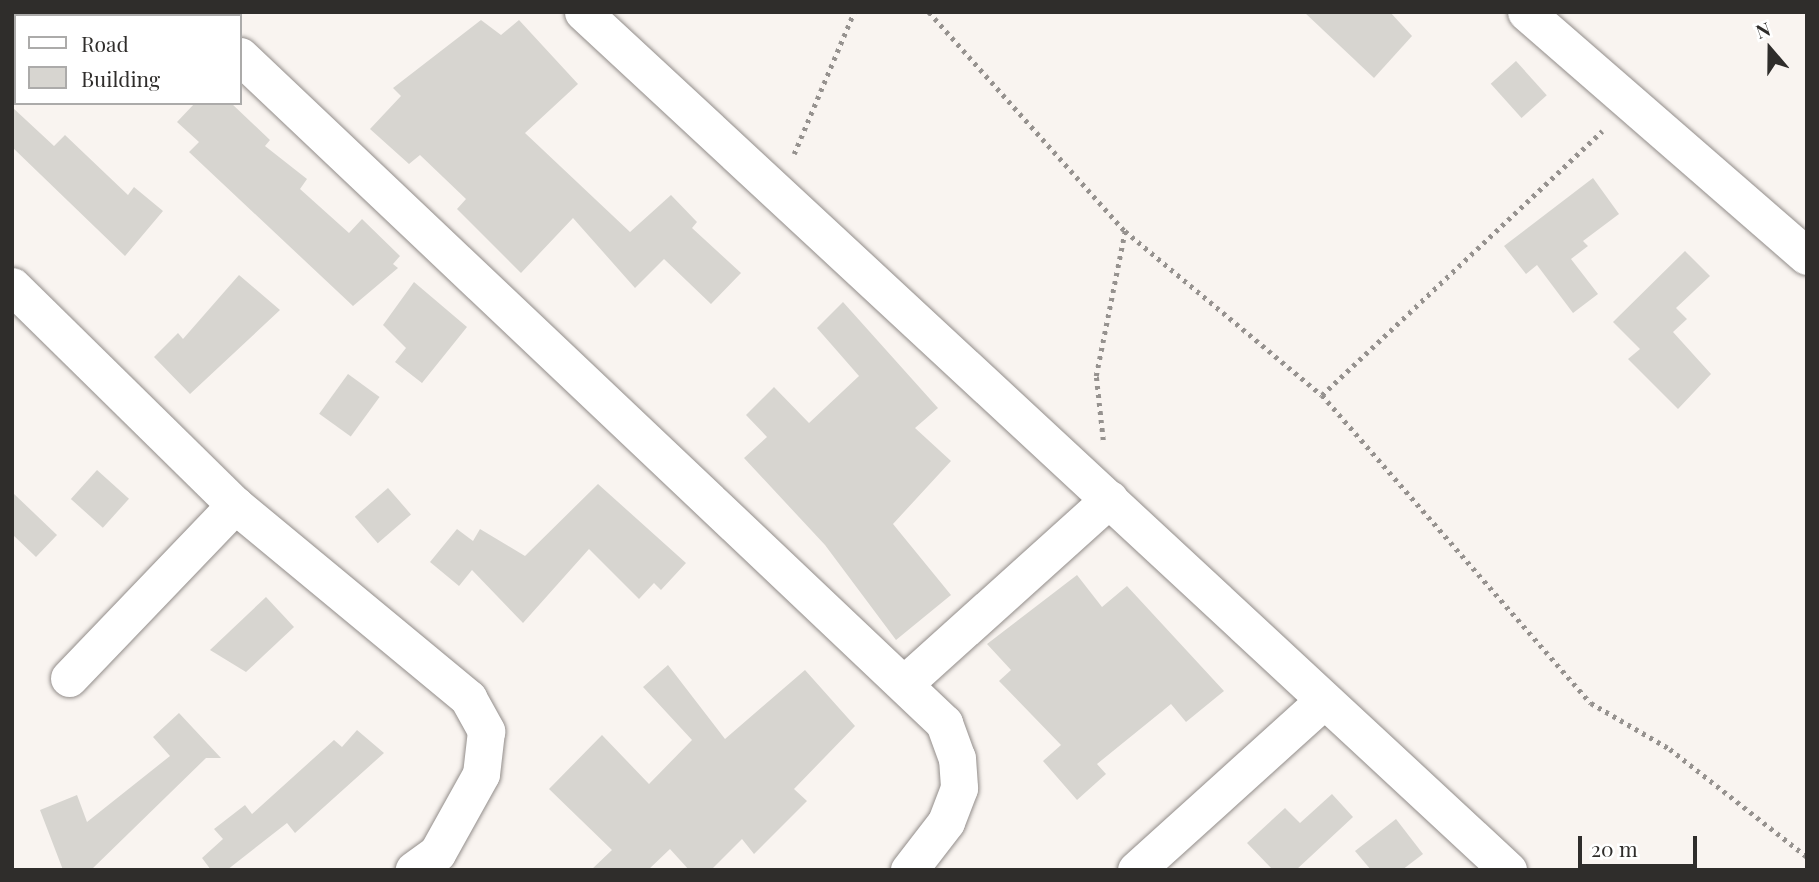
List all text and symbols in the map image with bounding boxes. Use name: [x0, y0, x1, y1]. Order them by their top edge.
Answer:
legend: [14, 14, 242, 105]
north arrow: [1735, 14, 1805, 84]
text: N: [1752, 15, 1774, 44]
text: Road: [81, 29, 129, 57]
text: Building: [81, 64, 160, 92]
scale bar: [1581, 822, 1700, 866]
text: 20 m: [1591, 834, 1638, 862]

